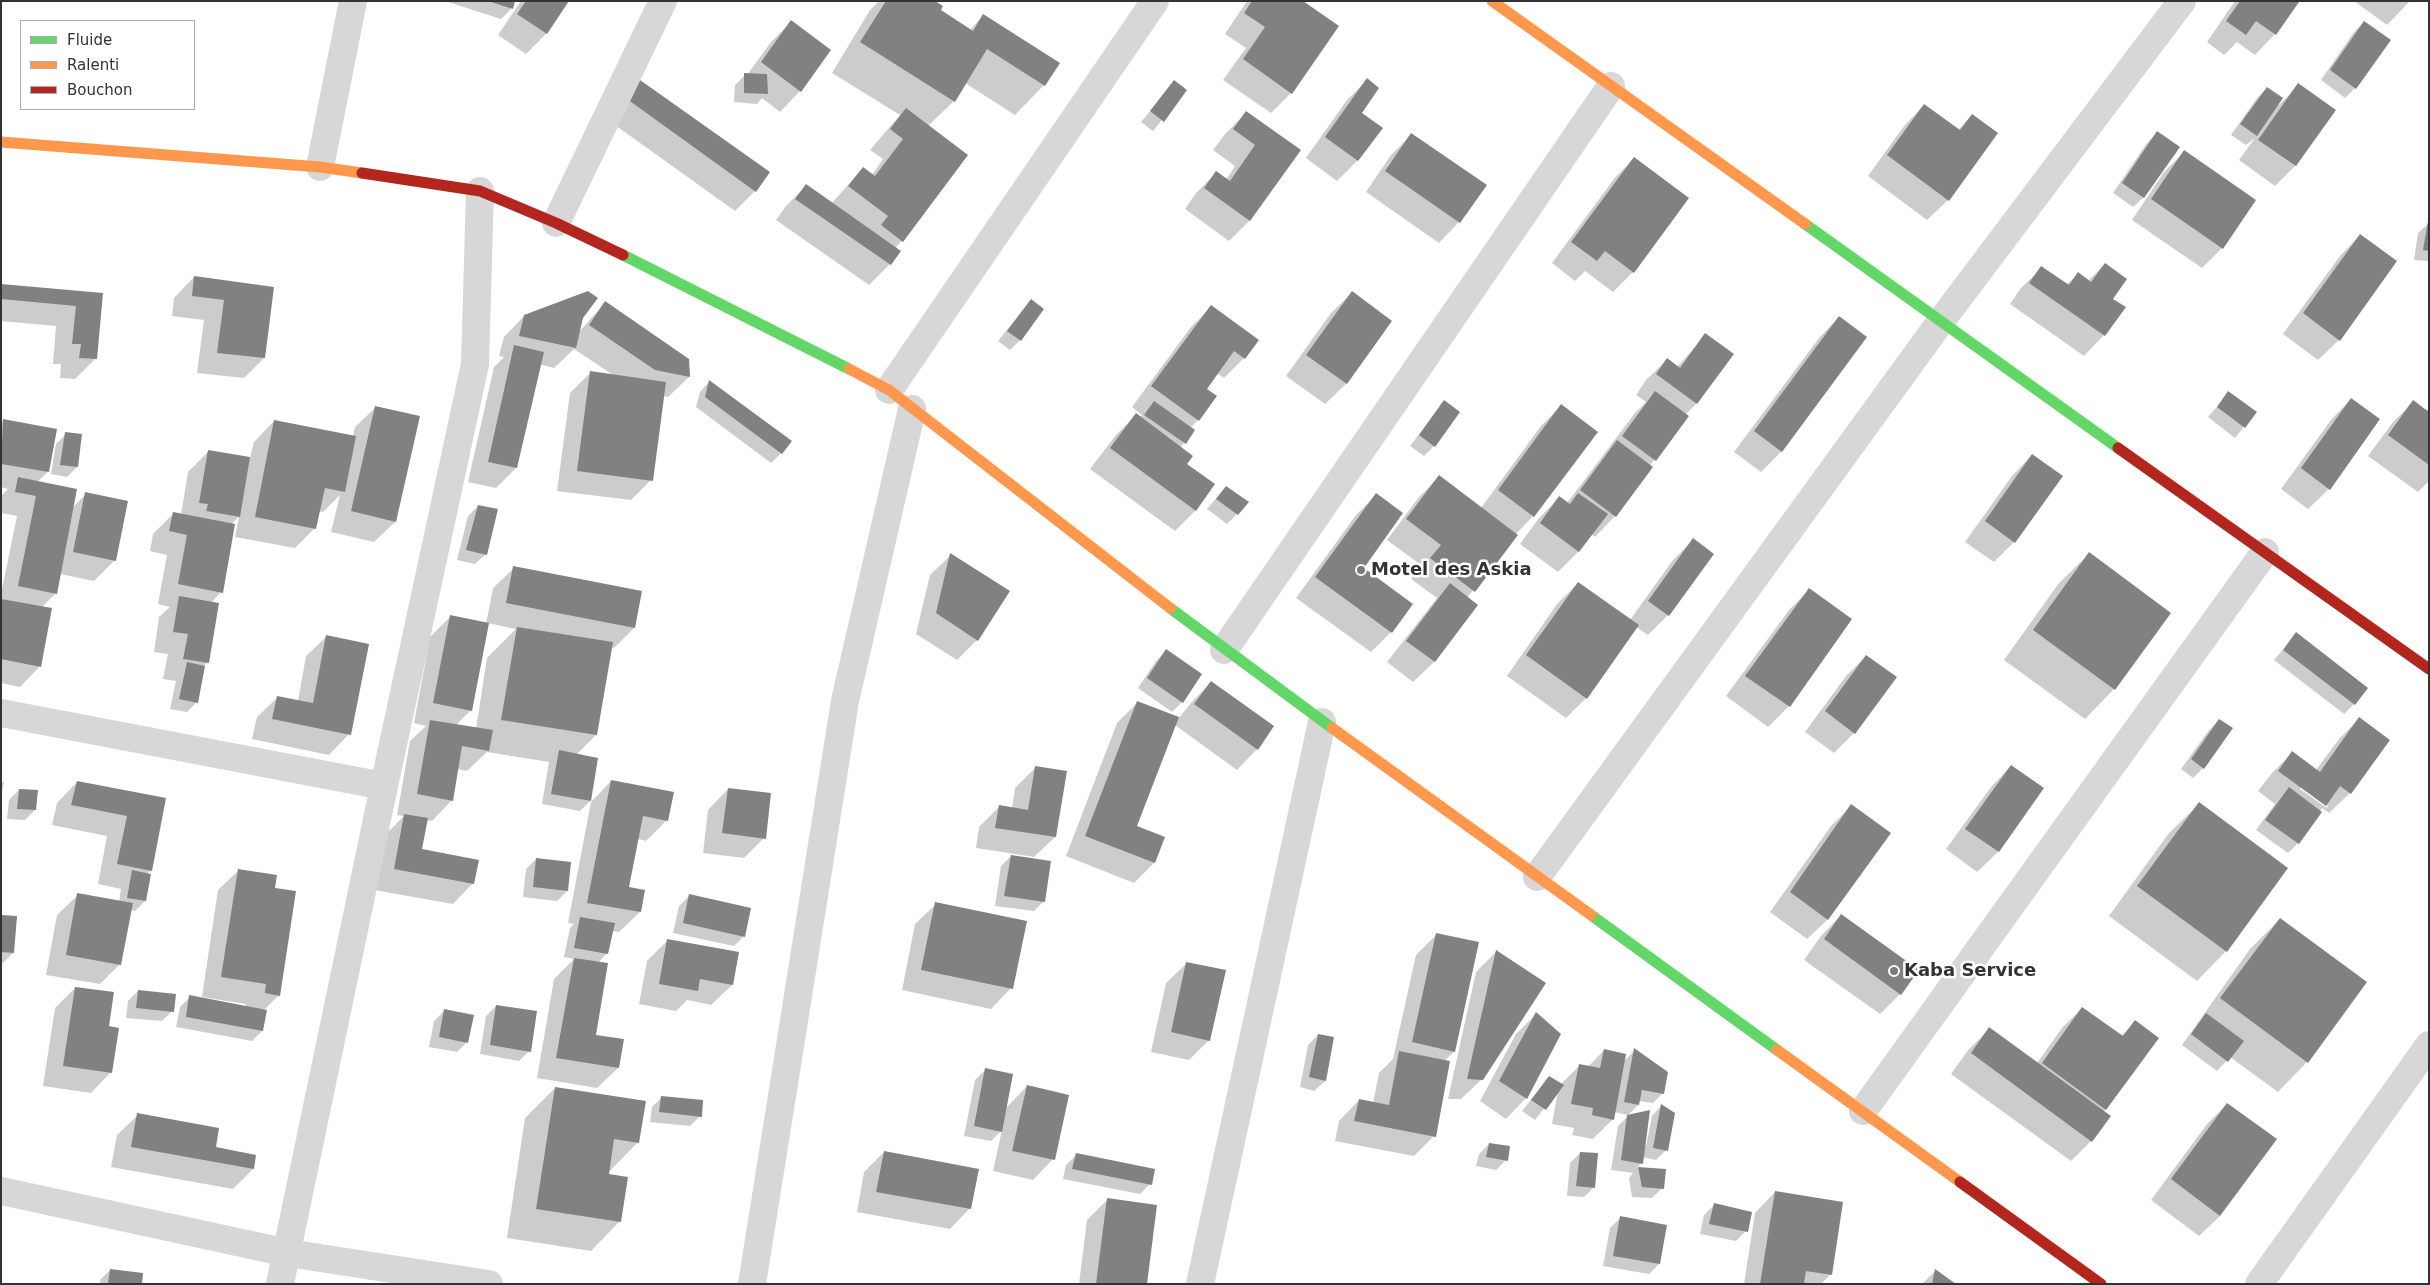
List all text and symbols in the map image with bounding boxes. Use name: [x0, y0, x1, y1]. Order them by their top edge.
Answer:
legend: [20, 20, 195, 110]
text: Fluide: [67, 31, 112, 49]
text: Ralenti: [67, 56, 119, 74]
text: Bouchon: [67, 81, 132, 99]
place label: Motel des Askia: [1371, 559, 1532, 581]
marker: Motel des Askia: [1355, 564, 1367, 576]
place label: Kaba Service: [1904, 960, 2036, 982]
marker: Kaba Service: [1888, 965, 1900, 977]

